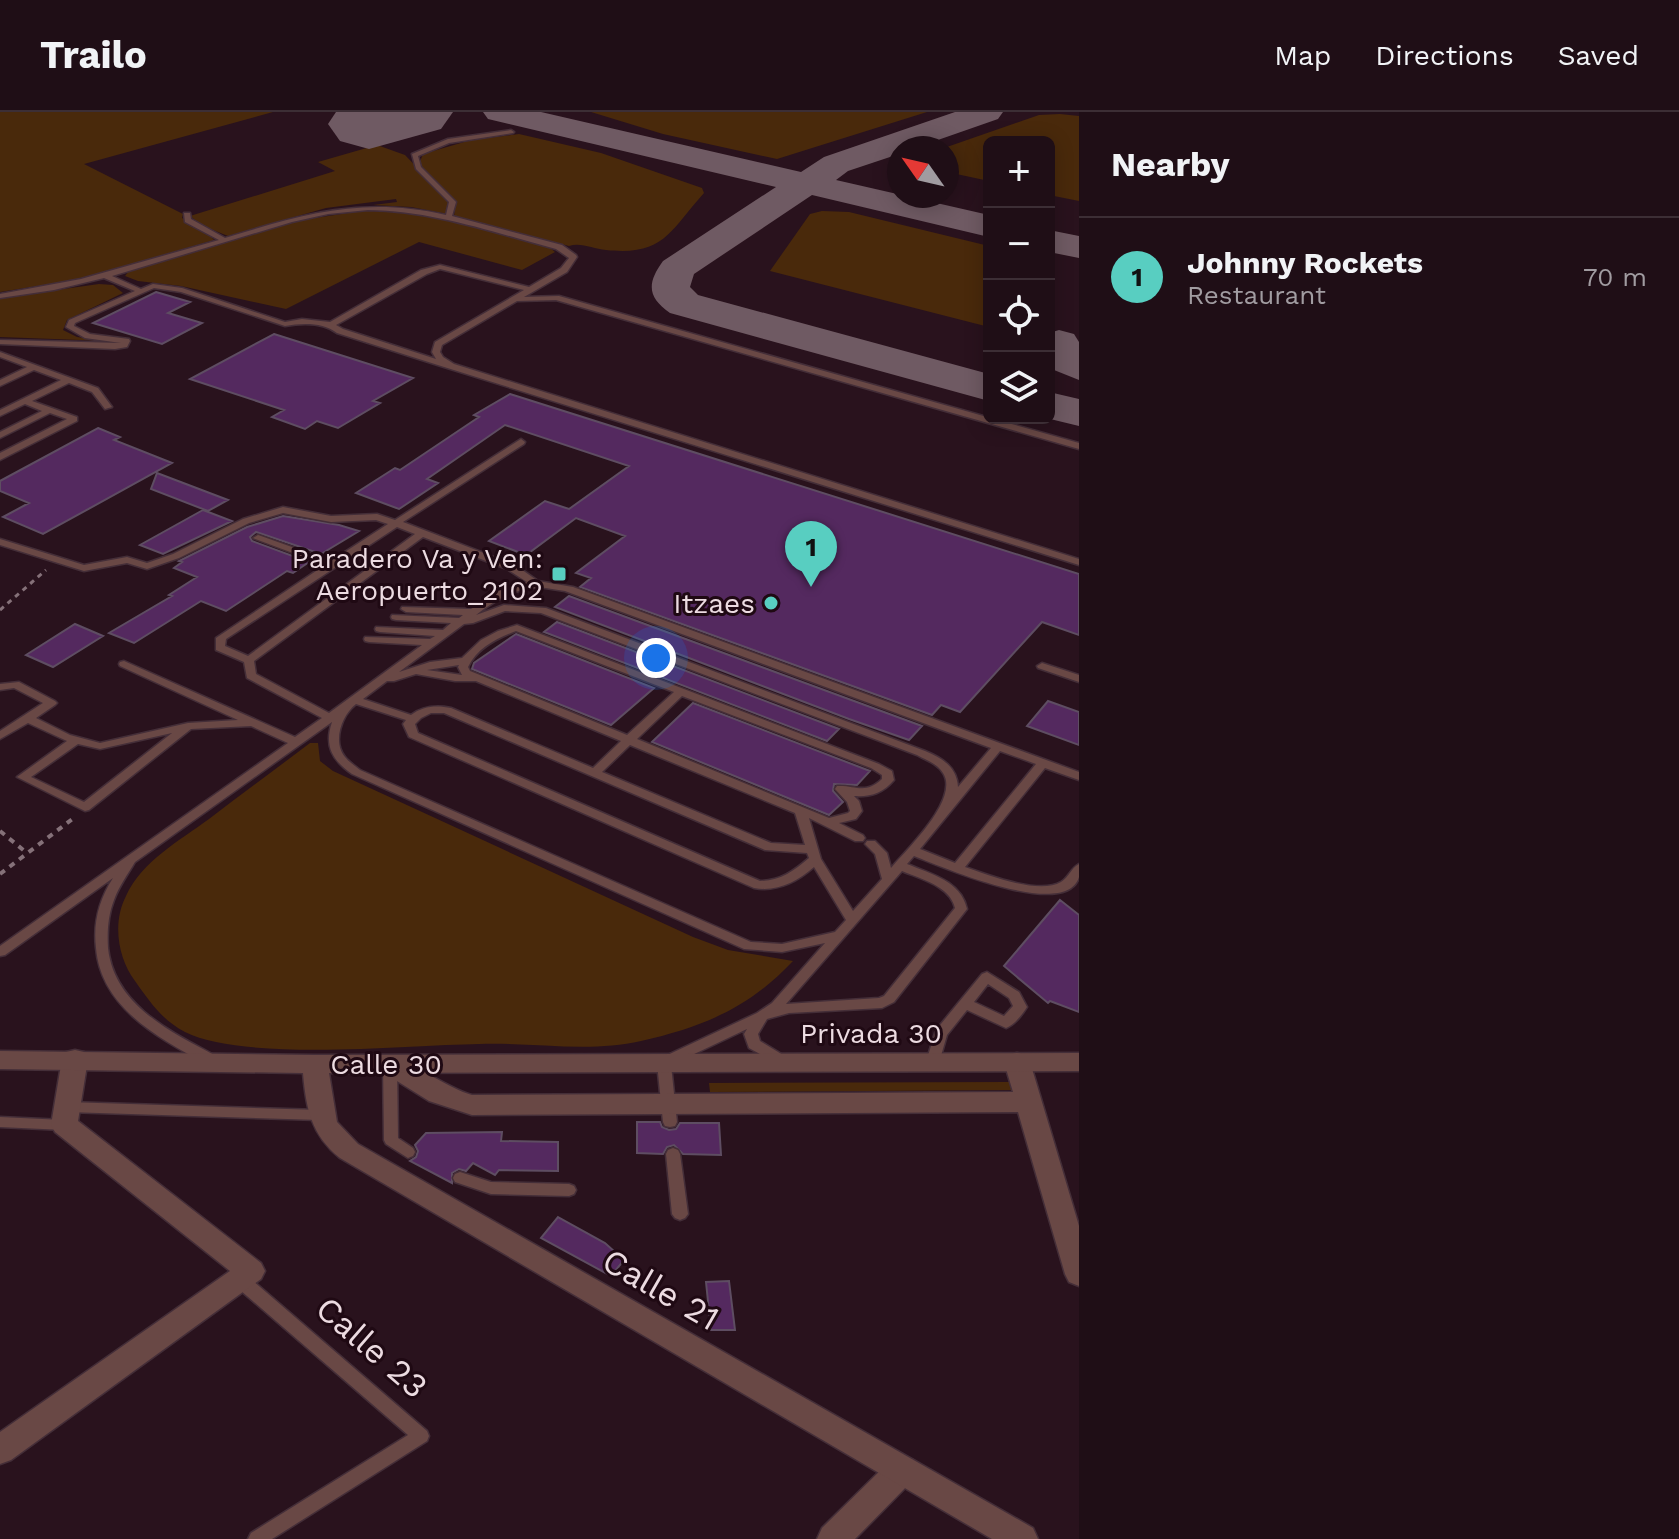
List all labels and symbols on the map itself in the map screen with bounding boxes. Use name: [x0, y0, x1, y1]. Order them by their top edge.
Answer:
north arrow: [887, 136, 959, 208]
pin: 1: [785, 521, 837, 587]
place label: Paradero Va y Ven: Aeropuerto_2102: [292, 542, 543, 607]
marker: Paradero Va y Ven: Aeropuerto_2102: [550, 565, 568, 583]
place label: Itzaes: [673, 587, 755, 620]
marker: Itzaes: [762, 594, 780, 612]
your location: [636, 638, 676, 678]
street label: Privada 30: [800, 1017, 942, 1050]
street label: Calle 30: [330, 1048, 442, 1081]
street label: Calle 21: [596, 1240, 726, 1338]
street label: Calle 23: [308, 1288, 436, 1406]

